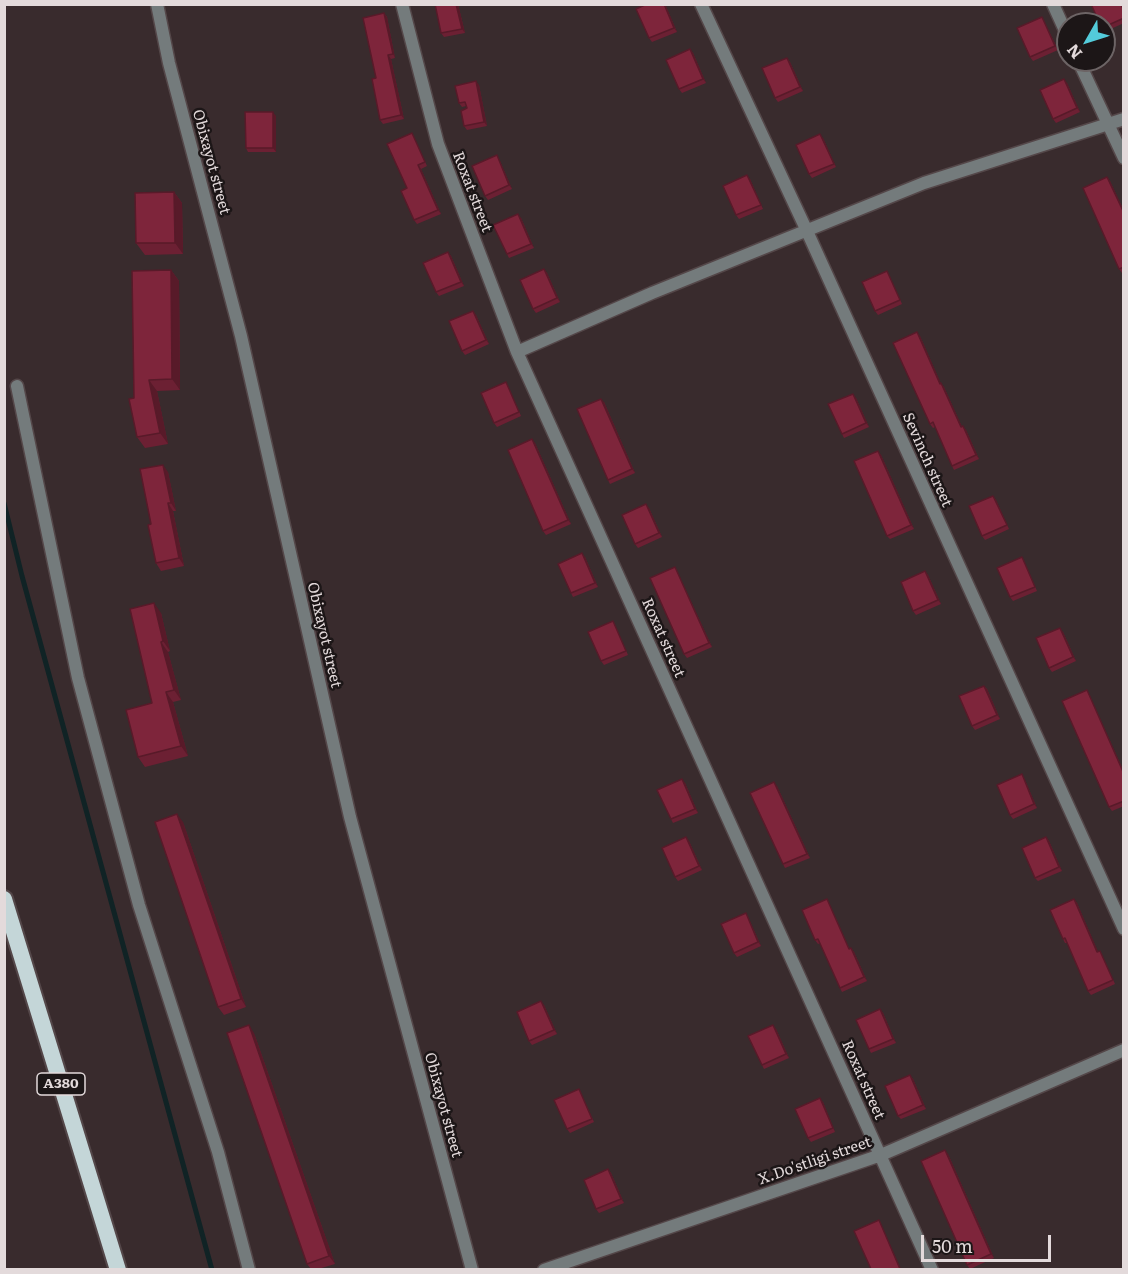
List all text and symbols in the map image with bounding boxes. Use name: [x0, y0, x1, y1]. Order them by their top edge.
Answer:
north arrow: [1056, 12, 1116, 72]
text: N: [1060, 39, 1087, 65]
street label: Obixayot street: [188, 108, 234, 216]
street label: Roxat street: [448, 149, 496, 235]
street label: Sevinch street: [898, 410, 956, 510]
street label: Obixayot street: [303, 580, 345, 690]
street label: Roxat street: [638, 596, 688, 680]
street label: Roxat street: [838, 1038, 888, 1122]
street label: Obixayot street: [420, 1051, 466, 1159]
road number: A380: [37, 1073, 85, 1095]
street label: X.Do'stligi street: [756, 1133, 874, 1189]
scale bar: [924, 1223, 1054, 1261]
text: 50 m: [932, 1232, 973, 1259]

